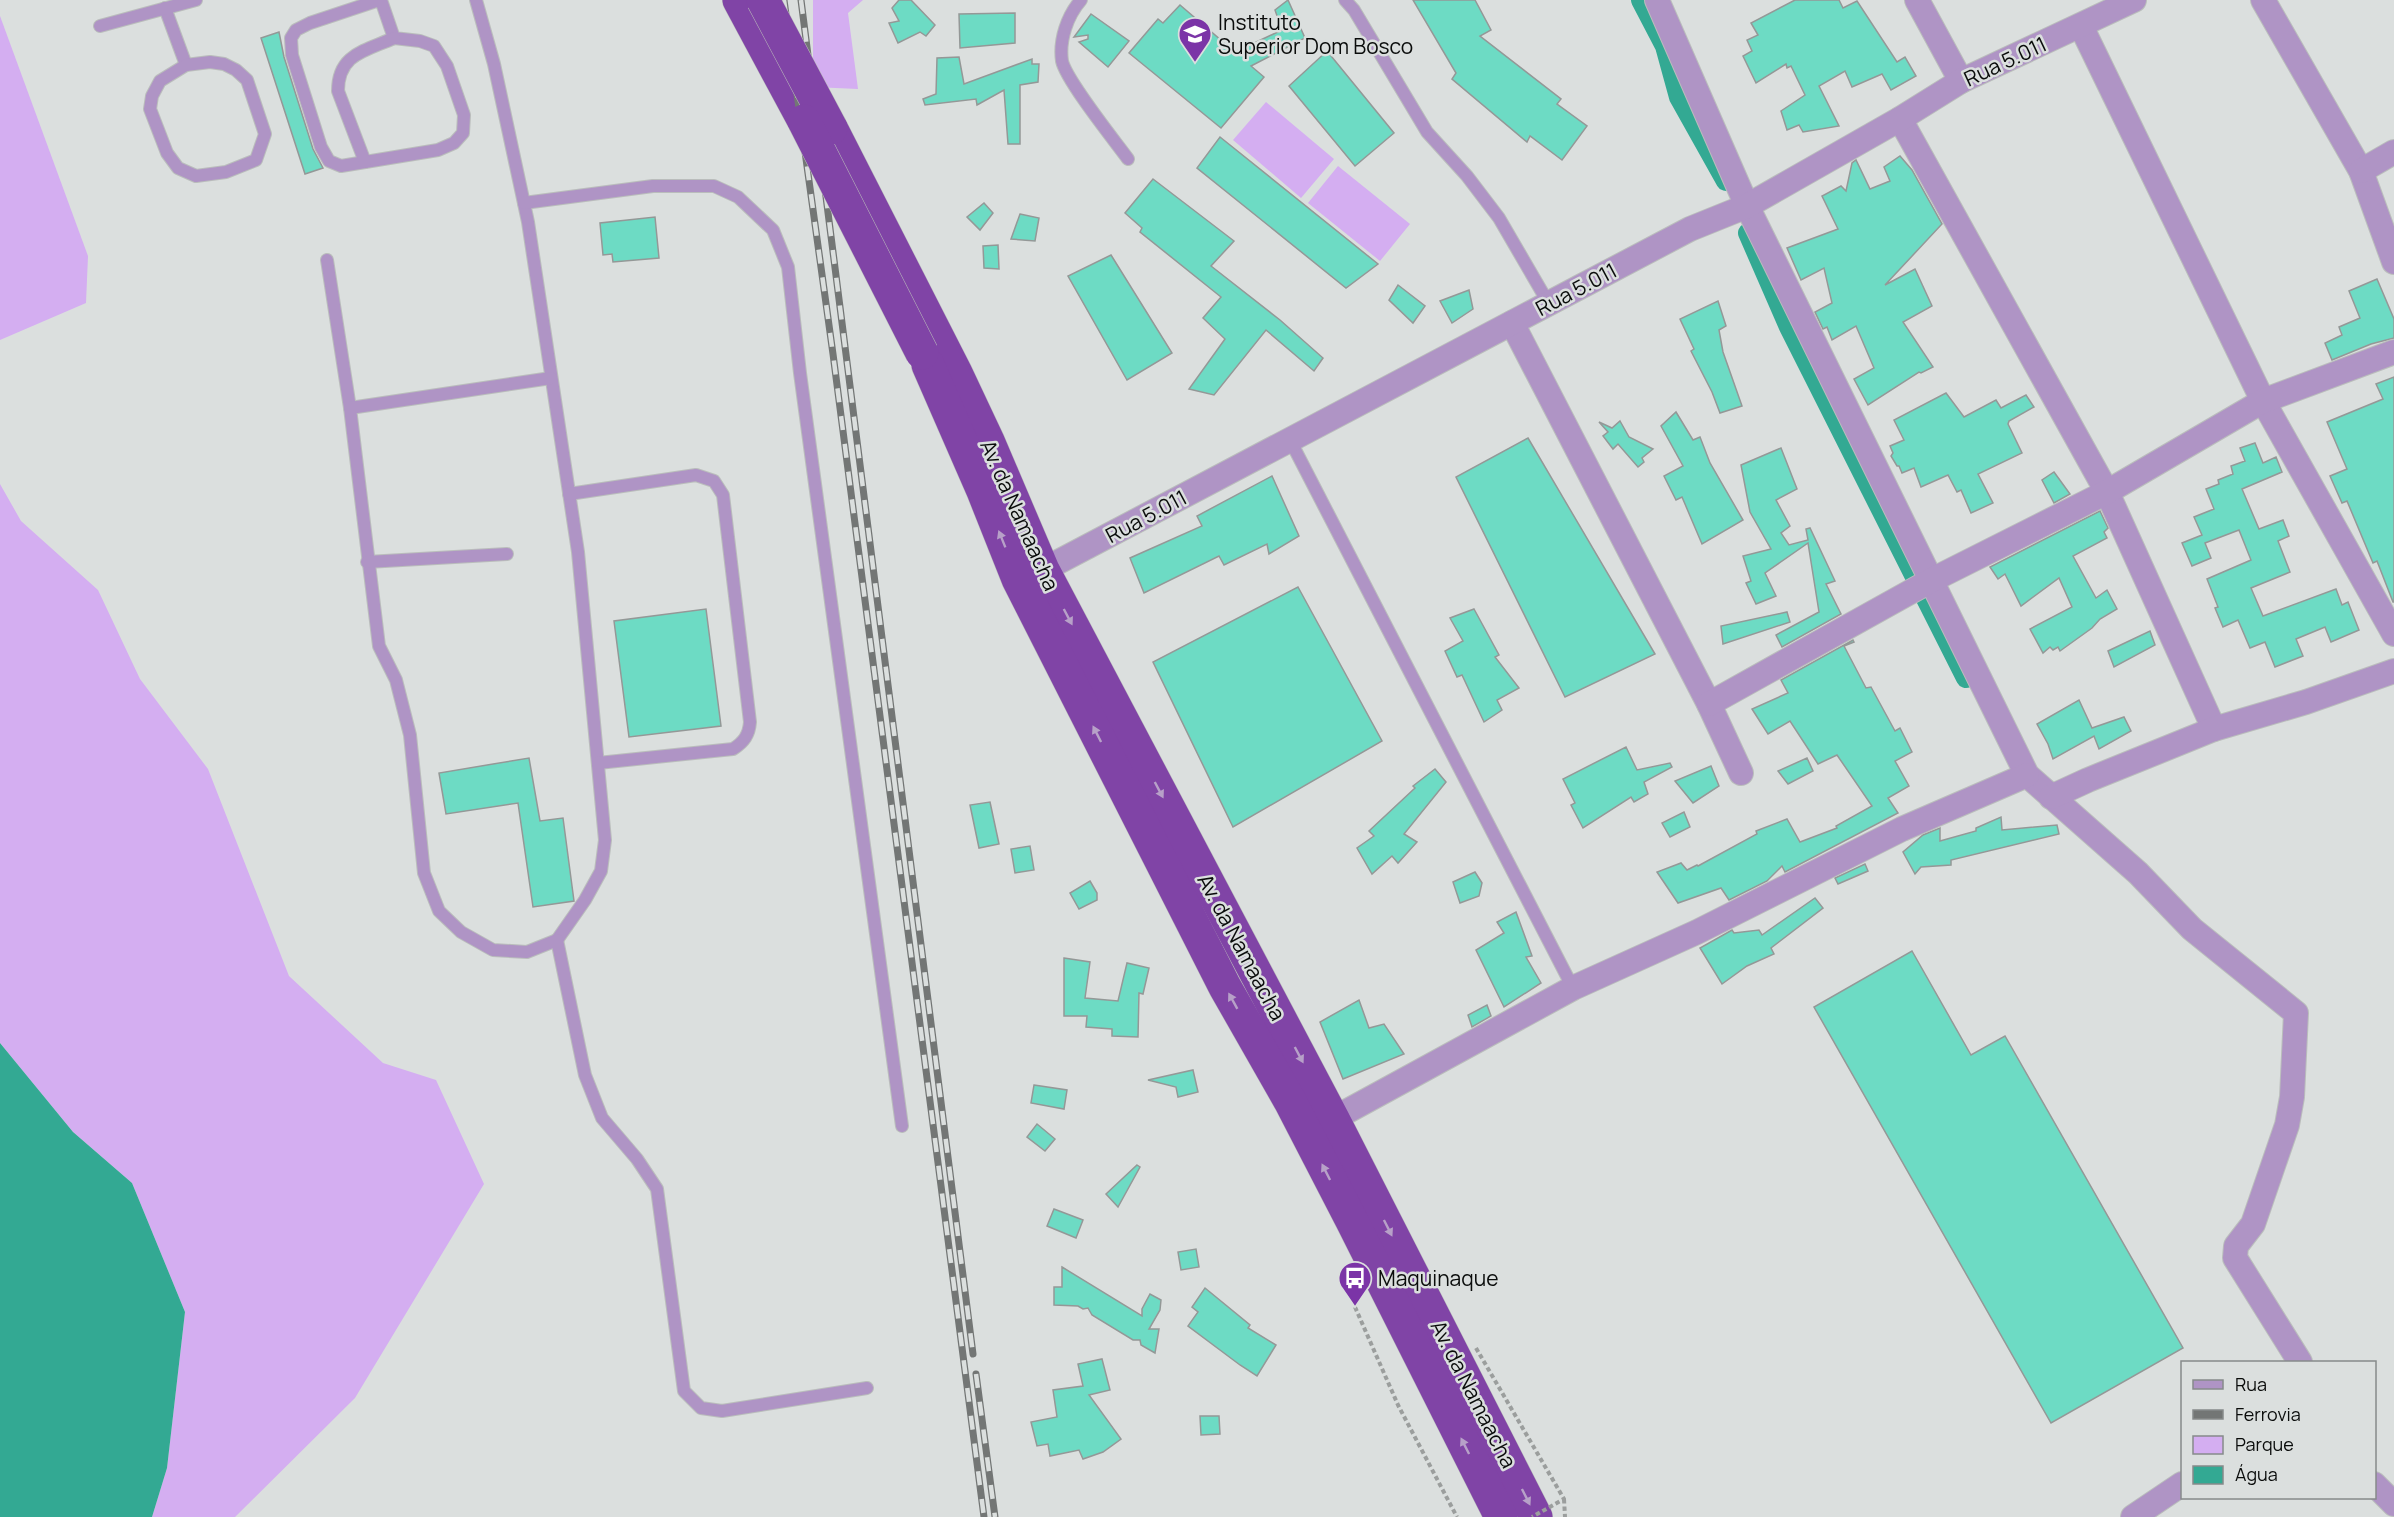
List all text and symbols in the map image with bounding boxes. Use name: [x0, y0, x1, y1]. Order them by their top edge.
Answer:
place label: Instituto Superior Dom Bosco: [1218, 8, 1413, 60]
school or university icon: Instituto Superior Dom Bosco: [1177, 16, 1213, 63]
street label: Rua 5.011: [1959, 30, 2051, 92]
street label: Rua 5.011: [1530, 256, 1622, 322]
street label: Av. da Namaacha: [974, 435, 1066, 595]
street label: Rua 5.011: [1100, 483, 1192, 549]
one-way arrow: [997, 530, 1007, 548]
one-way arrow: [1062, 608, 1072, 626]
one-way arrow: [1092, 725, 1101, 742]
one-way arrow: [1154, 781, 1164, 798]
street label: Av. da Namaacha: [1192, 869, 1292, 1025]
one-way arrow: [1228, 992, 1238, 1009]
one-way arrow: [1294, 1047, 1304, 1064]
one-way arrow: [1322, 1163, 1332, 1181]
one-way arrow: [1383, 1219, 1393, 1237]
bus stop icon: Maquinaque: [1337, 1260, 1373, 1307]
place label: Maquinaque: [1378, 1264, 1498, 1292]
street label: Av. da Namaacha: [1425, 1315, 1523, 1473]
legend: [2181, 1361, 2376, 1499]
text: Rua: [2235, 1372, 2267, 1396]
text: Ferrovia: [2235, 1402, 2301, 1426]
text: Parque: [2235, 1432, 2294, 1456]
one-way arrow: [1460, 1438, 1469, 1455]
text: Água: [2235, 1462, 2278, 1486]
one-way arrow: [1521, 1488, 1530, 1505]

